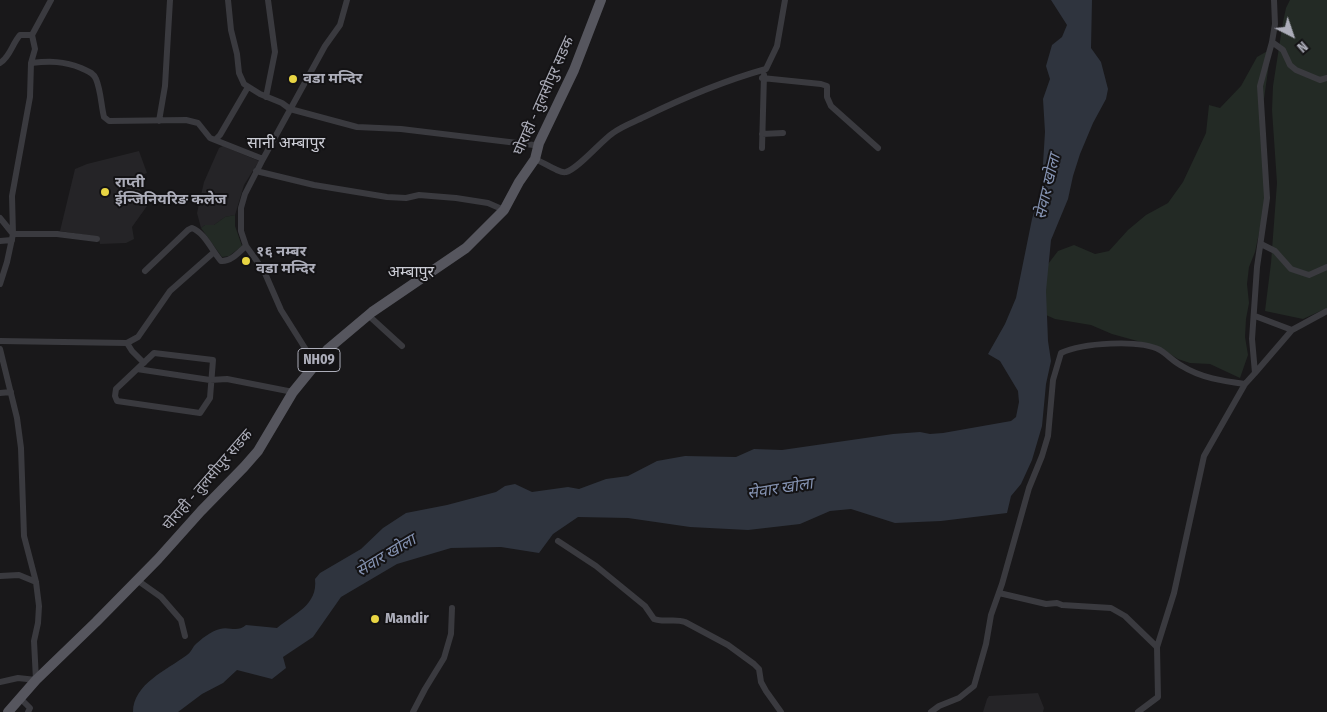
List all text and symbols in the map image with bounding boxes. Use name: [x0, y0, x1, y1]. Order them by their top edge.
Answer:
north arrow: [1267, 10, 1317, 60]
street label: घोराही - तुलसीपुर सडक: [510, 34, 578, 158]
text: N: [1293, 38, 1311, 56]
place label: वडा मन्दिर: [303, 70, 362, 88]
marker: वडा मन्दिर: [287, 73, 299, 85]
district label: सानी अम्बापुर: [247, 134, 325, 154]
water label: सेवार खोला: [1031, 153, 1065, 221]
place label: राप्ती ईन्जिनियरिङ कलेज: [115, 174, 227, 209]
marker: राप्ती ईन्जिनियरिङ कलेज: [99, 186, 111, 198]
place label: १६ नम्बर वडा मन्दिर: [256, 243, 315, 278]
marker: १६ नम्बर वडा मन्दिर: [240, 255, 252, 267]
district label: अम्बापुर: [388, 263, 434, 283]
road number: NH09: [298, 348, 340, 372]
street label: घोराही - तुलसीपुर सडक: [159, 426, 257, 534]
water label: सेवार खोला: [746, 474, 814, 504]
water label: सेवार खोला: [353, 531, 419, 581]
place label: Mandir: [385, 610, 429, 628]
marker: Mandir: [369, 613, 381, 625]

